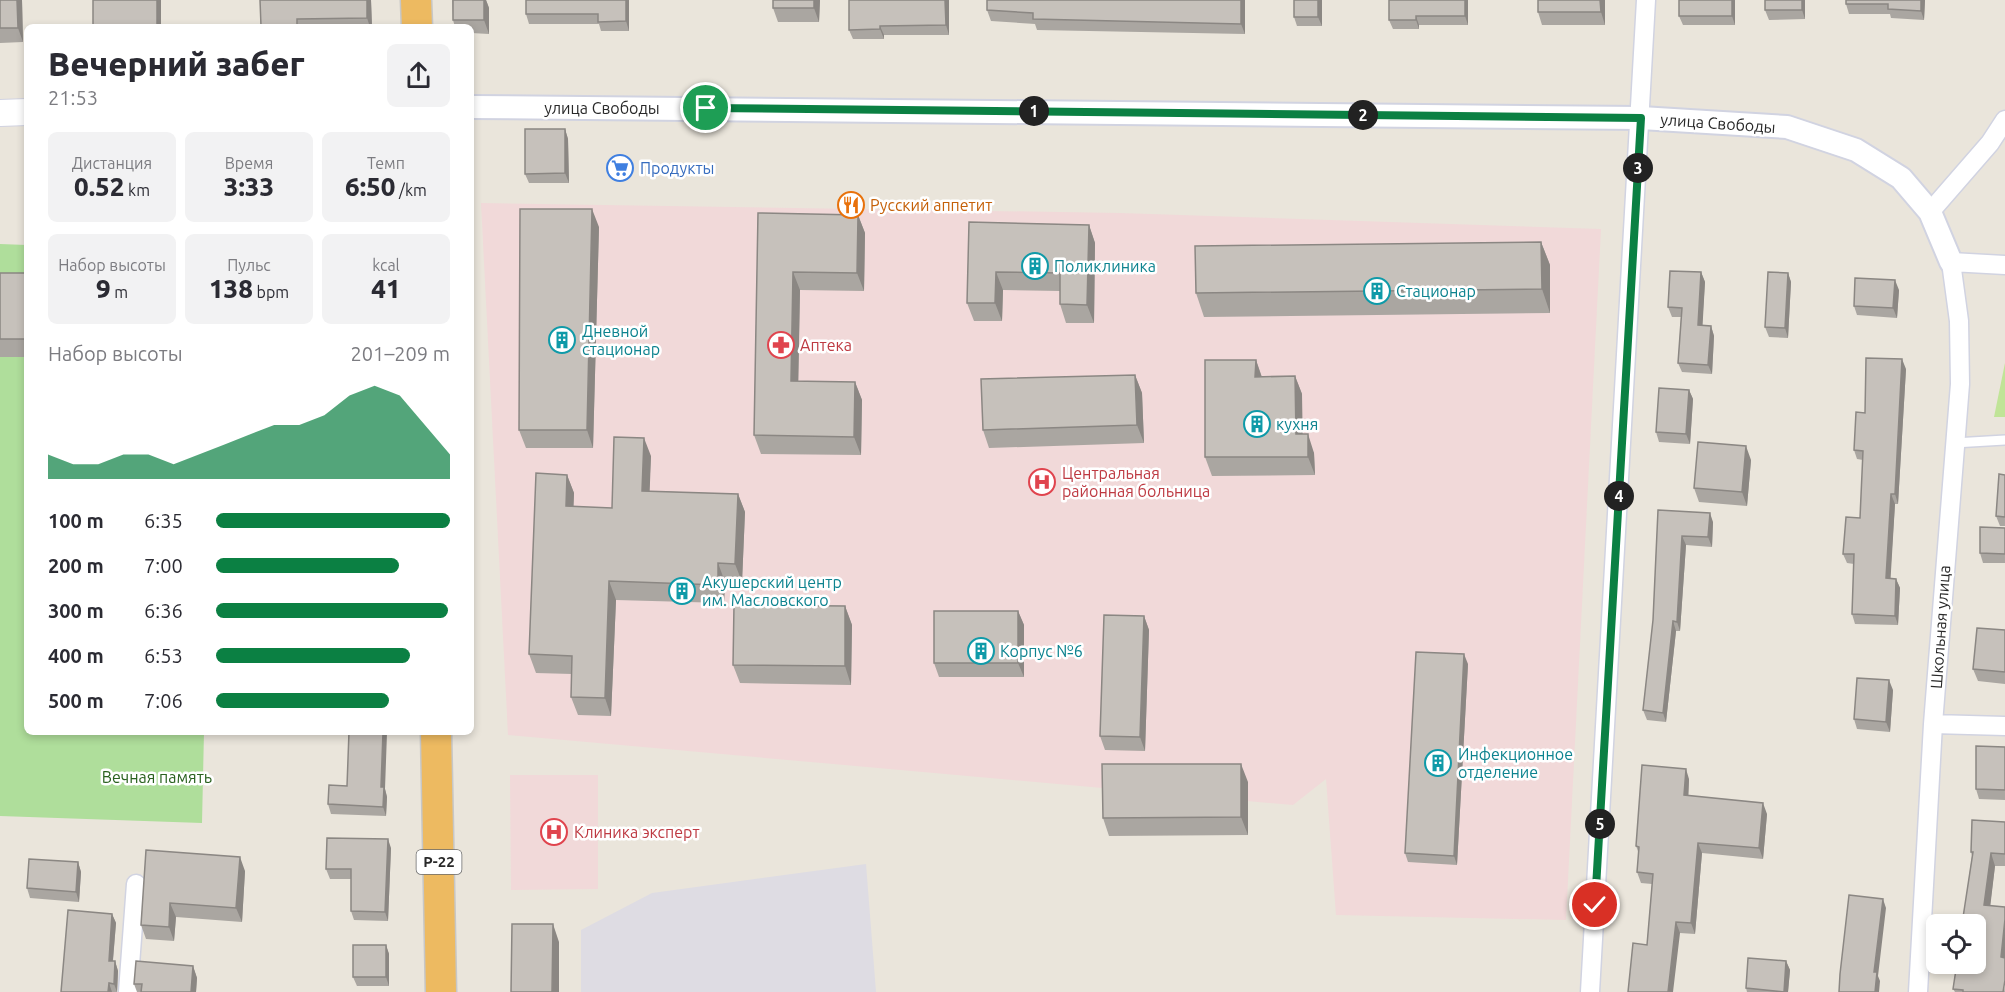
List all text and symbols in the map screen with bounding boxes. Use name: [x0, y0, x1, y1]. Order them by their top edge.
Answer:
button: share: [387, 44, 450, 107]
text: Вечерний забег: [48, 45, 304, 82]
pin: [680, 82, 731, 133]
text: 21:53: [48, 86, 98, 109]
icon: arrive: [689, 91, 722, 124]
pin: 1: [1019, 96, 1049, 126]
street label: улица Свободы: [544, 99, 660, 117]
pin: 2: [1348, 100, 1378, 130]
text: 1: [1029, 102, 1039, 120]
text: 2: [1358, 106, 1368, 124]
street label: улица Свободы: [1660, 110, 1776, 136]
supermarket icon: Продукты: [605, 153, 635, 183]
pin: 3: [1623, 153, 1653, 183]
text: Дистанция: [72, 154, 152, 172]
text: Время: [225, 154, 273, 172]
text: Темп: [367, 154, 405, 172]
place label: Продукты: [640, 159, 715, 177]
text: 3: [1633, 159, 1643, 177]
text: 0.52: [74, 172, 124, 201]
text: 3:33: [224, 172, 274, 201]
text: 6:50: [345, 172, 395, 201]
text: km: [124, 181, 150, 199]
text: /km: [395, 181, 427, 199]
restaurant icon: Русский аппетит: [836, 190, 866, 220]
place label: Русский аппетит: [870, 196, 992, 214]
building icon: Поликлиника: [1020, 251, 1050, 281]
text: Набор высоты: [58, 256, 166, 274]
text: Пульс: [227, 256, 271, 274]
text: kcal: [372, 256, 400, 274]
place label: Поликлиника: [1054, 257, 1156, 275]
text: 9: [96, 274, 111, 303]
text: 138: [209, 274, 253, 303]
text: 41: [371, 274, 401, 303]
building icon: Стационар: [1362, 276, 1392, 306]
place label: Стационар: [1396, 282, 1476, 300]
text: m: [111, 283, 128, 301]
text: bpm: [253, 283, 289, 301]
place label: Дневной стационар: [582, 322, 660, 358]
building icon: Дневной стационар: [547, 325, 577, 355]
pharmacy icon: Аптека: [766, 330, 796, 360]
place label: Аптека: [800, 336, 852, 354]
text: Набор высоты: [48, 342, 183, 365]
text: 201–209 m: [351, 342, 450, 365]
building icon: кухня: [1242, 409, 1272, 439]
place label: кухня: [1276, 415, 1318, 433]
place label: Центральная районная больница: [1062, 464, 1210, 500]
hospital icon: Центральная районная больница: [1027, 467, 1057, 497]
pin: 4: [1604, 481, 1634, 511]
text: 4: [1614, 487, 1624, 505]
text: 100 m: [48, 509, 104, 532]
text: 6:35: [144, 509, 183, 532]
text: 200 m: [48, 554, 104, 577]
text: 7:00: [144, 554, 183, 577]
street label: Школьная улица: [1927, 564, 1953, 690]
place label: Акушерский центр им. Масловского: [702, 573, 842, 609]
building icon: Акушерский центр им. Масловского: [667, 576, 697, 606]
text: 300 m: [48, 599, 104, 622]
text: 6:36: [144, 599, 183, 622]
building icon: Корпус №6: [966, 636, 996, 666]
place label: Корпус №6: [1000, 642, 1083, 660]
text: 400 m: [48, 644, 104, 667]
text: 6:53: [144, 644, 183, 667]
text: 500 m: [48, 689, 104, 712]
text: 7:06: [144, 689, 183, 712]
place label: Инфекционное отделение: [1458, 745, 1573, 781]
building icon: Инфекционное отделение: [1423, 748, 1453, 778]
park label: Вечная память: [102, 768, 212, 786]
pin: 5: [1585, 809, 1615, 839]
text: 5: [1595, 815, 1605, 833]
hospital icon: Клиника эксперт: [539, 817, 569, 847]
place label: Клиника эксперт: [574, 823, 700, 841]
road number: Р-22: [416, 850, 462, 874]
pin: [1569, 879, 1620, 930]
icon: check: [1578, 888, 1611, 921]
map controls: [1926, 914, 1986, 974]
button: locate: [1926, 914, 1986, 974]

